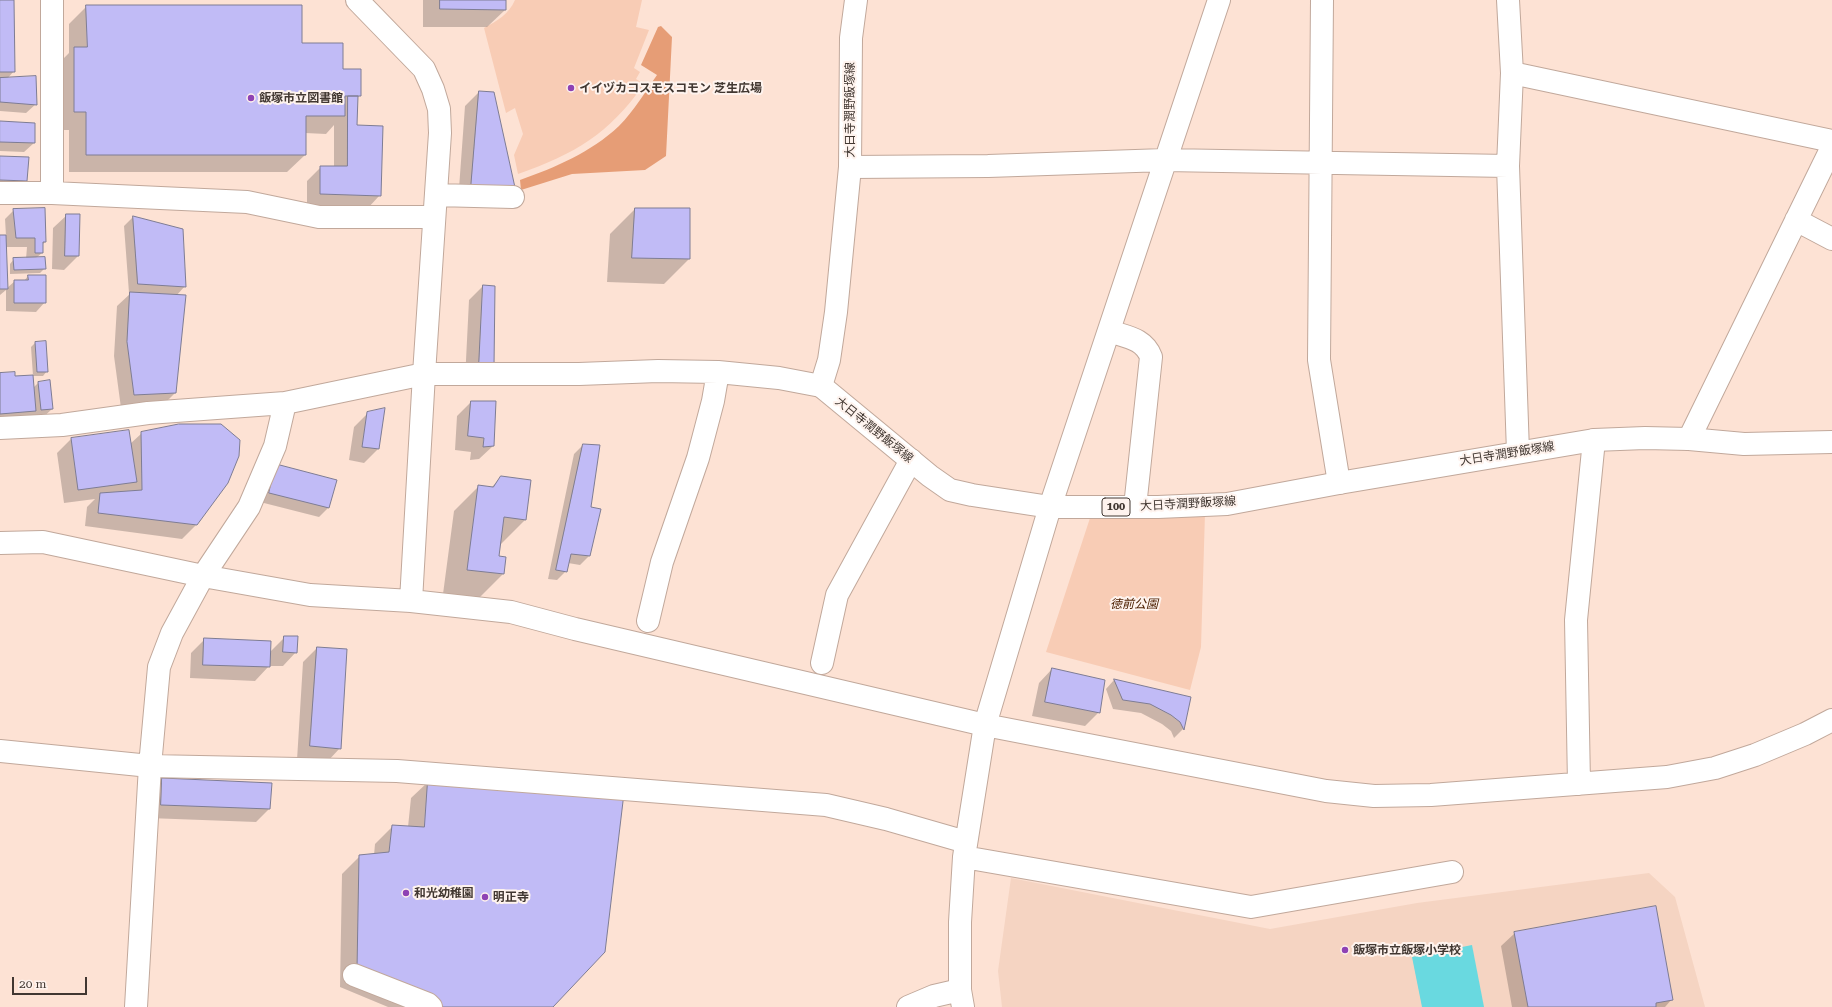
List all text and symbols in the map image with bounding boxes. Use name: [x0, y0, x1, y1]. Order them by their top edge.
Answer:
street label: 大日寺潤野飯塚線: [843, 62, 857, 158]
place label: イイヅカコスモスコモン 芝生広場: [579, 81, 762, 95]
marker: イイヅカコスモスコモン 芝生広場: [566, 83, 576, 93]
place label: 飯塚市立図書館: [259, 91, 343, 105]
marker: 飯塚市立図書館: [246, 93, 256, 103]
street label: 大日寺潤野飯塚線: [832, 394, 916, 466]
street label: 大日寺潤野飯塚線: [1458, 439, 1556, 469]
street label: 大日寺潤野飯塚線: [1140, 494, 1236, 514]
road number: 100: [1102, 498, 1130, 516]
park label: 徳前公園: [1110, 597, 1158, 611]
place label: 和光幼稚園: [414, 886, 474, 900]
marker: 和光幼稚園: [401, 888, 411, 898]
place label: 明正寺: [493, 890, 529, 904]
marker: 明正寺: [480, 892, 490, 902]
place label: 飯塚市立飯塚小学校: [1353, 943, 1461, 957]
marker: 飯塚市立飯塚小学校: [1340, 945, 1350, 955]
scale bar: [14, 969, 89, 995]
text: 20 m: [19, 977, 46, 991]

